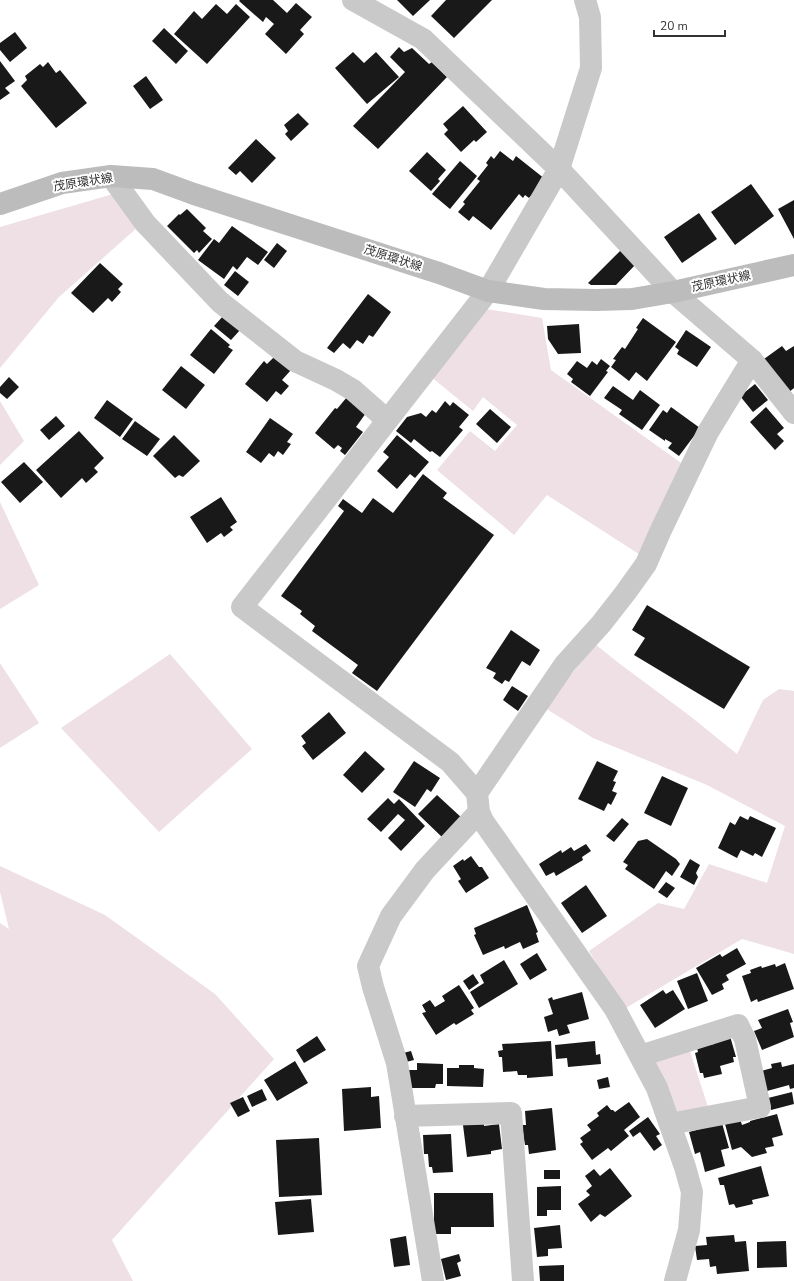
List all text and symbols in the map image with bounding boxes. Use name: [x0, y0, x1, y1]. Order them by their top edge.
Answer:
scale bar: [654, 12, 725, 38]
text: 20 m: [660, 18, 688, 34]
street label: 茂原環状線: [52, 169, 114, 195]
street label: 茂原環状線: [362, 241, 424, 275]
street label: 茂原環状線: [690, 267, 752, 295]

